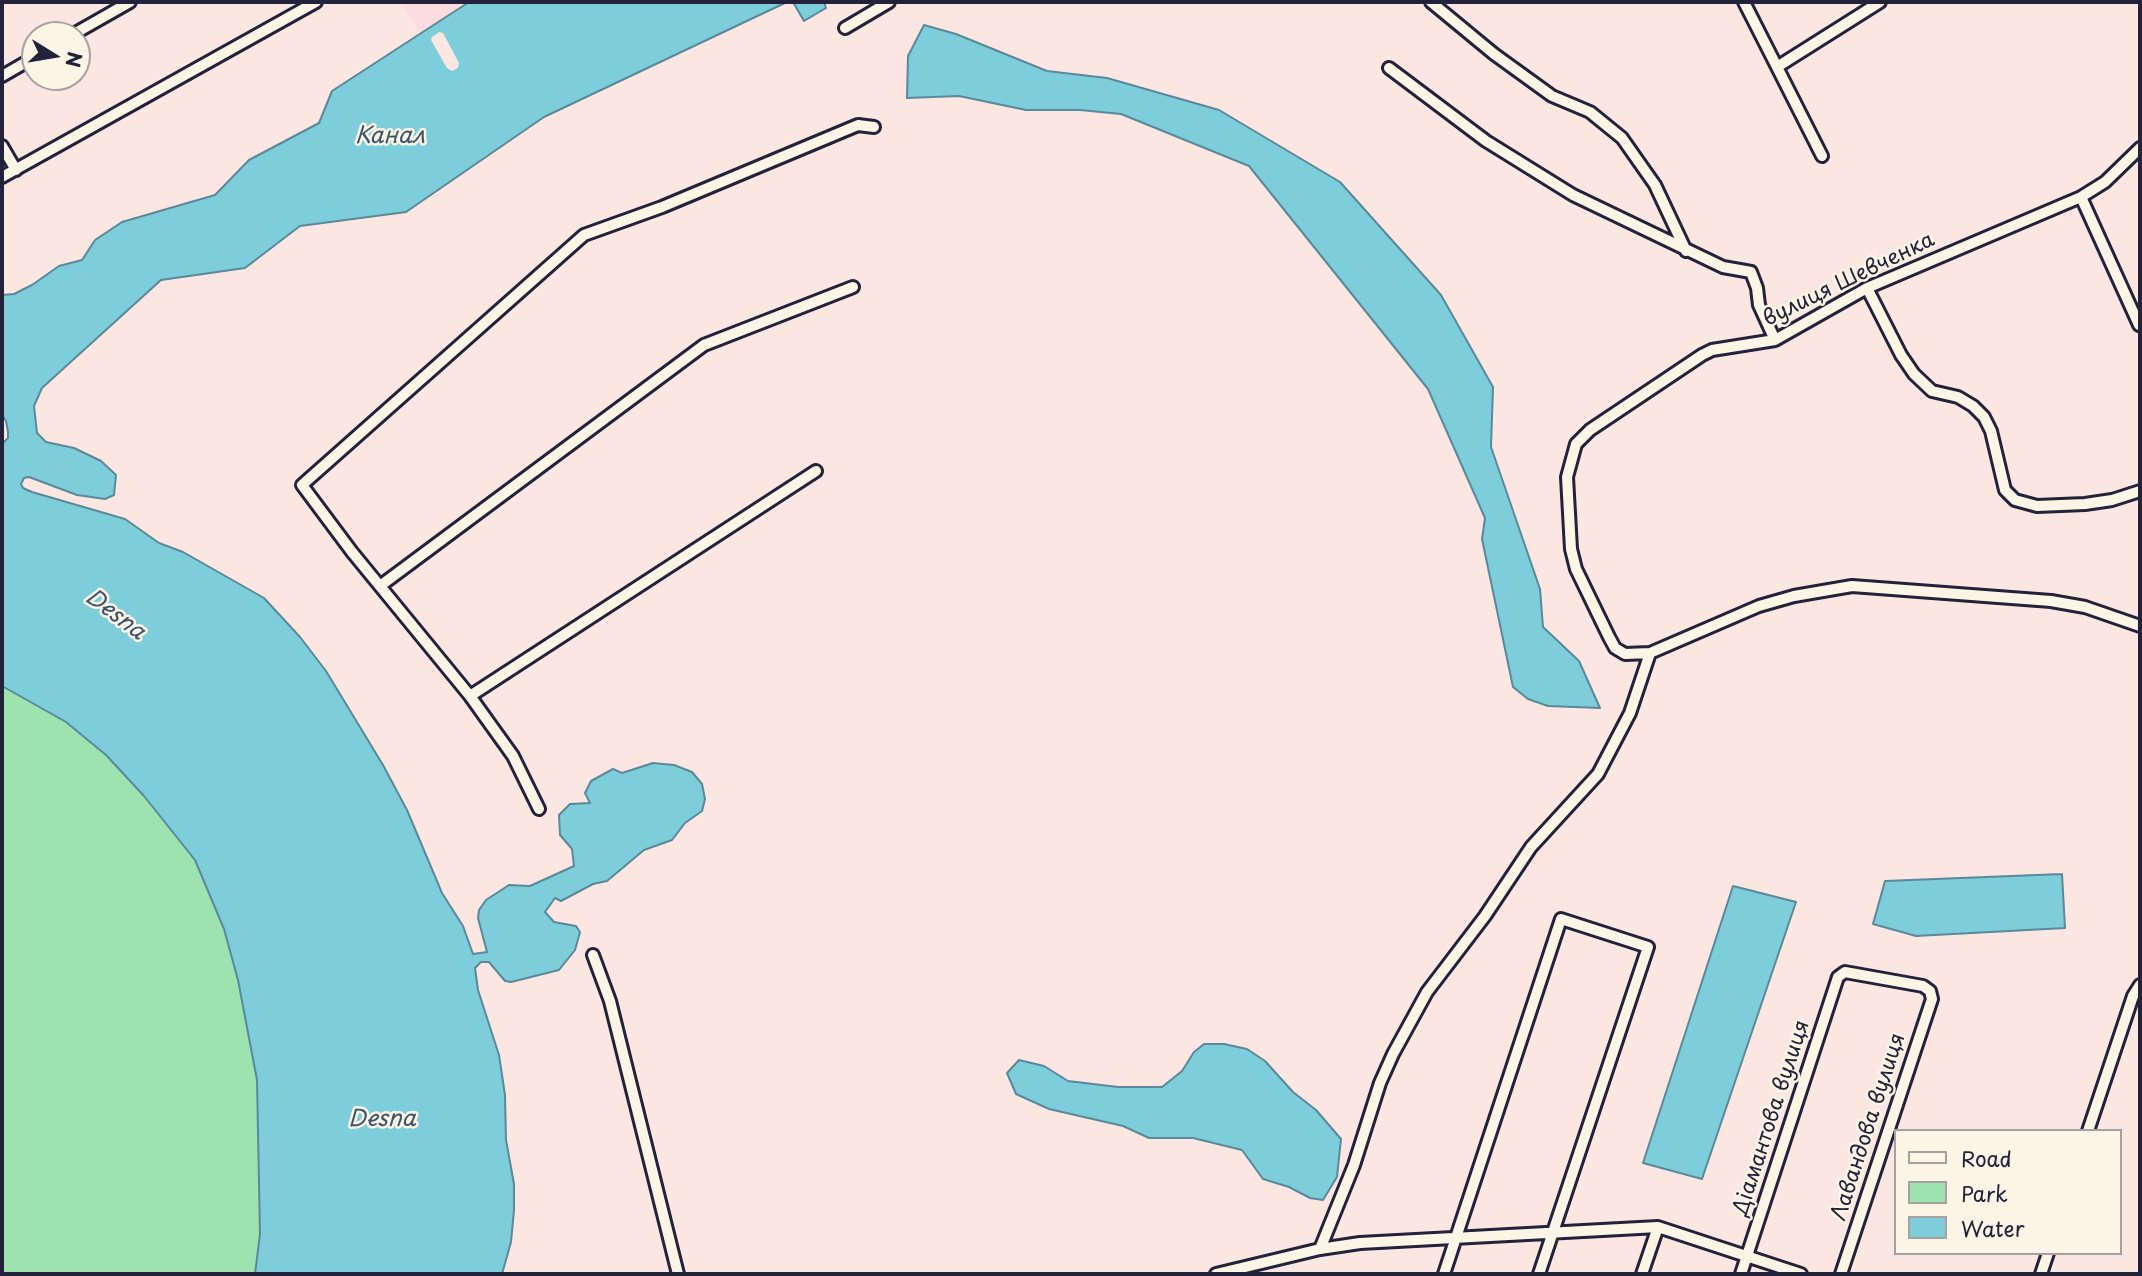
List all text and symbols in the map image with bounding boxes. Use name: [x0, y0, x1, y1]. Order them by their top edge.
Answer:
north arrow: [21, 21, 91, 91]
text: N: [59, 50, 90, 70]
water label: Канал: [355, 123, 425, 151]
street label: вулиця Шевченка: [1759, 228, 1939, 332]
water label: Desna: [80, 584, 150, 646]
street label: Діамантова вулиця: [1729, 1017, 1815, 1219]
street label: Лавандова вулиця: [1827, 1030, 1911, 1224]
water label: Desna: [348, 1106, 416, 1134]
legend: [1894, 1129, 2121, 1255]
text: Road: [1961, 1142, 2012, 1174]
text: Park: [1961, 1177, 2008, 1209]
text: Water: [1961, 1212, 2024, 1244]

